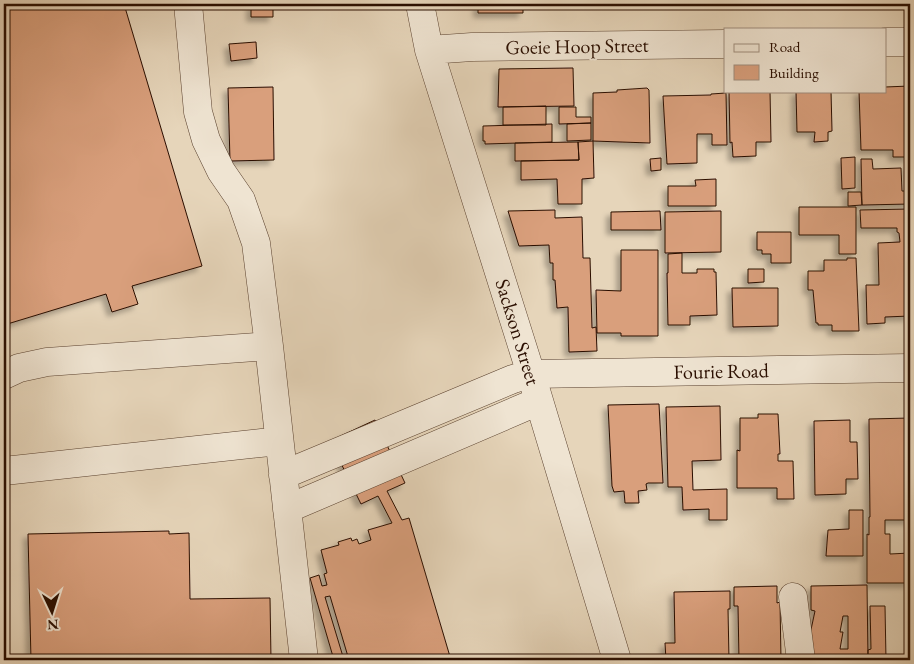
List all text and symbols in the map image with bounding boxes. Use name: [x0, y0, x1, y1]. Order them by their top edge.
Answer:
legend: [724, 28, 886, 92]
street label: Goeie Hoop Street: [505, 32, 650, 60]
text: Road: [769, 37, 801, 56]
text: Building: [769, 63, 819, 82]
street label: Sackson Street: [490, 276, 547, 389]
street label: Fourie Road: [673, 357, 770, 385]
north arrow: [28, 586, 78, 636]
text: N: [46, 616, 59, 634]

